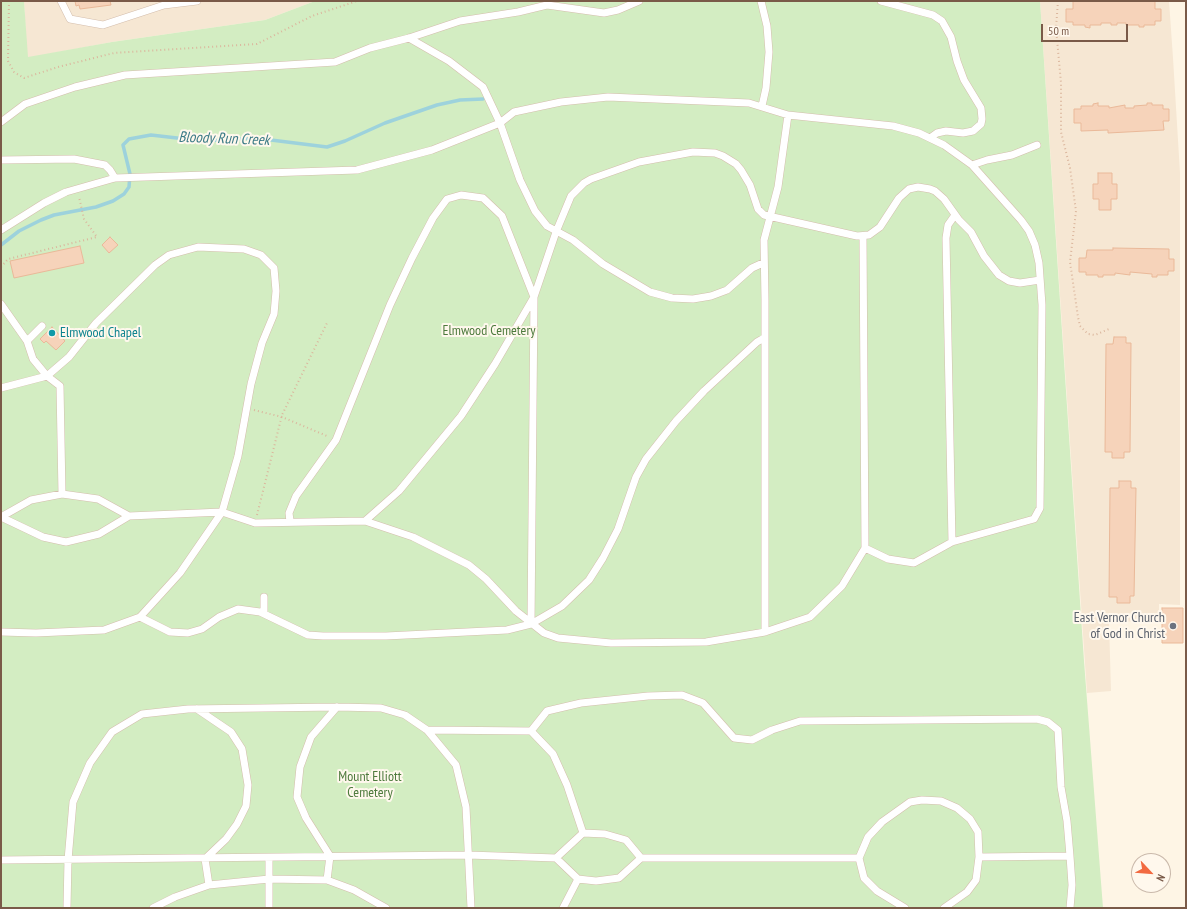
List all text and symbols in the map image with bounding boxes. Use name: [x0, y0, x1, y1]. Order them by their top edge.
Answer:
scale bar: [1043, 16, 1130, 42]
text: 50 m: [1048, 23, 1069, 38]
water label: Bloody Run Creek: [178, 128, 270, 150]
park label: Elmwood Cemetery: [443, 323, 535, 339]
place label: Elmwood Chapel: [60, 325, 141, 341]
marker: Elmwood Chapel: [47, 328, 57, 338]
place label: East Vernor Church of God in Christ: [1074, 610, 1165, 642]
marker: East Vernor Church of God in Christ: [1168, 621, 1178, 631]
park label: Mount Elliott Cemetery: [338, 769, 402, 802]
north arrow: [1131, 853, 1171, 893]
text: N: [1153, 872, 1168, 884]

